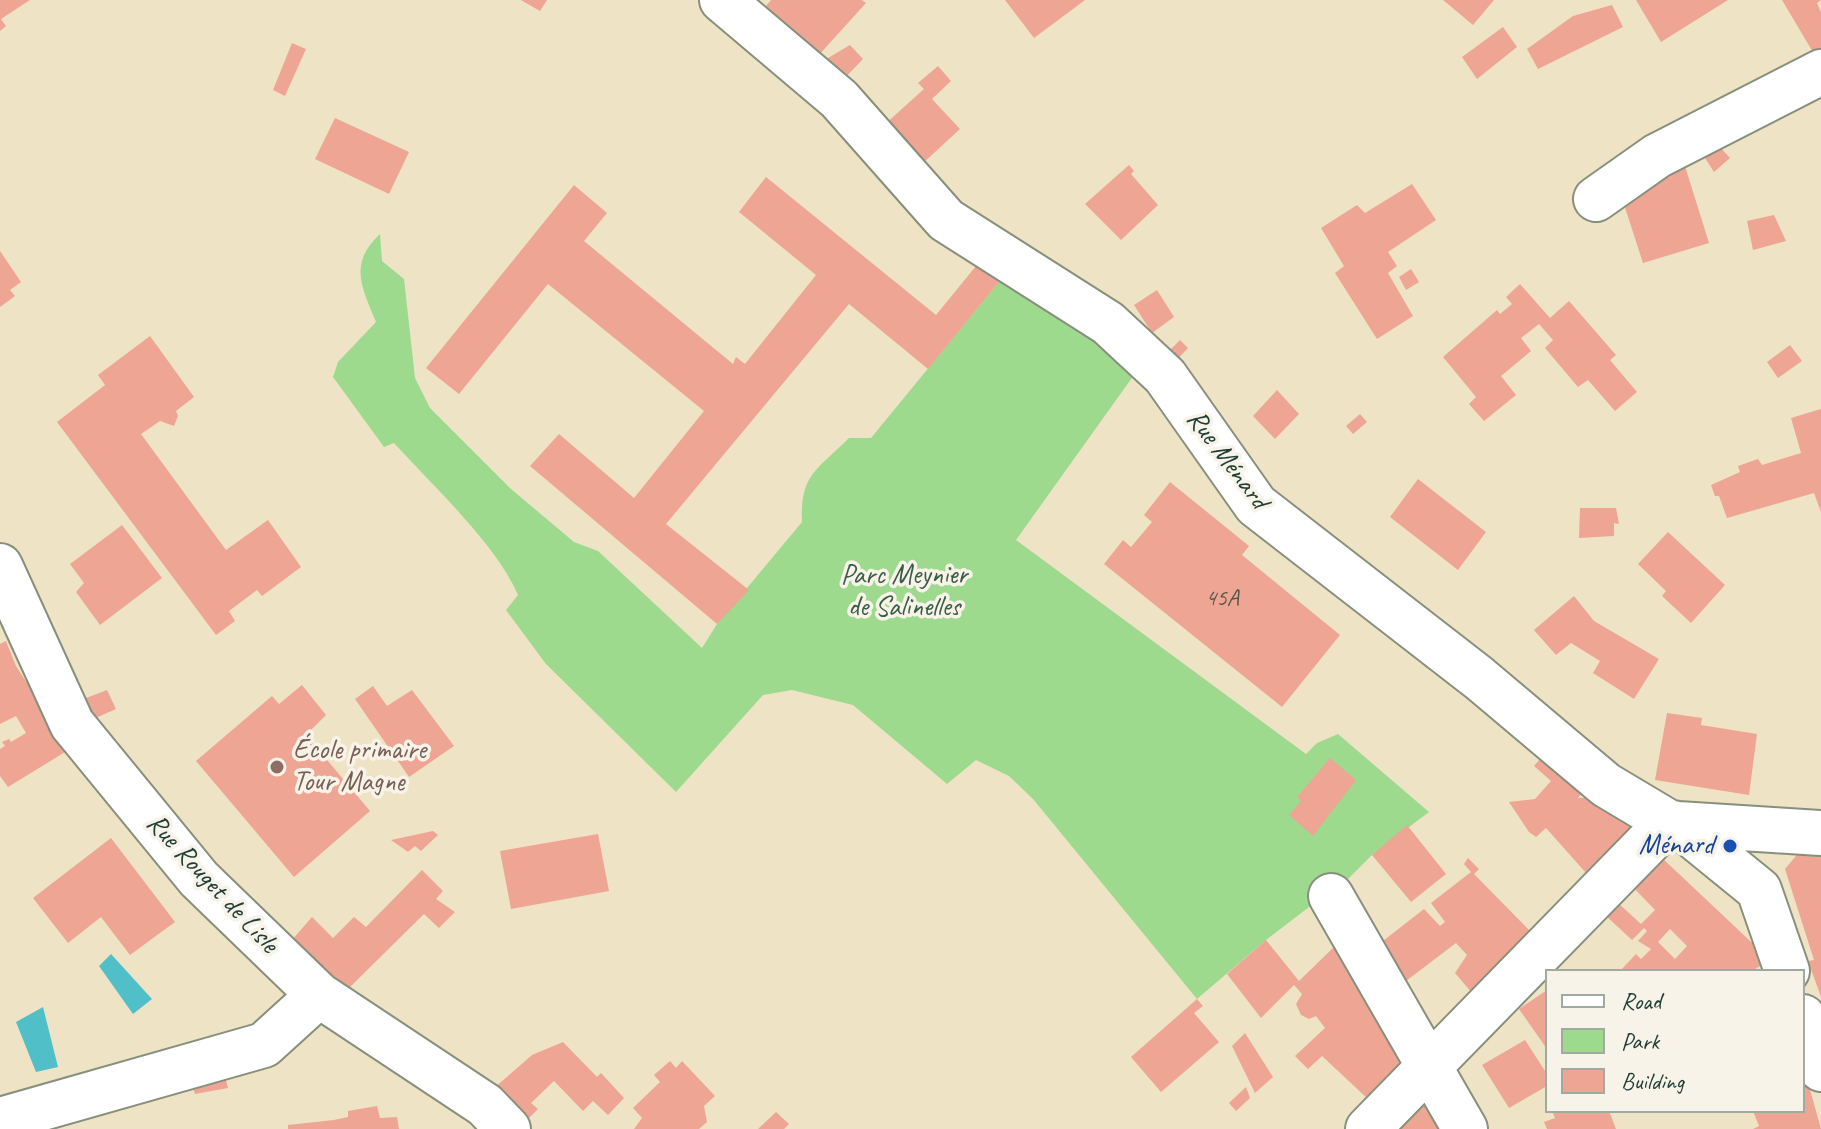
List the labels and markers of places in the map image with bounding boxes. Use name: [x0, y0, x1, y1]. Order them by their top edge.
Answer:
place label: École primaire Tour Magne: [293, 734, 426, 800]
marker: École primaire Tour Magne: [268, 758, 286, 776]
place label: Ménard: [1639, 829, 1714, 863]
marker: Ménard: [1721, 837, 1739, 855]

